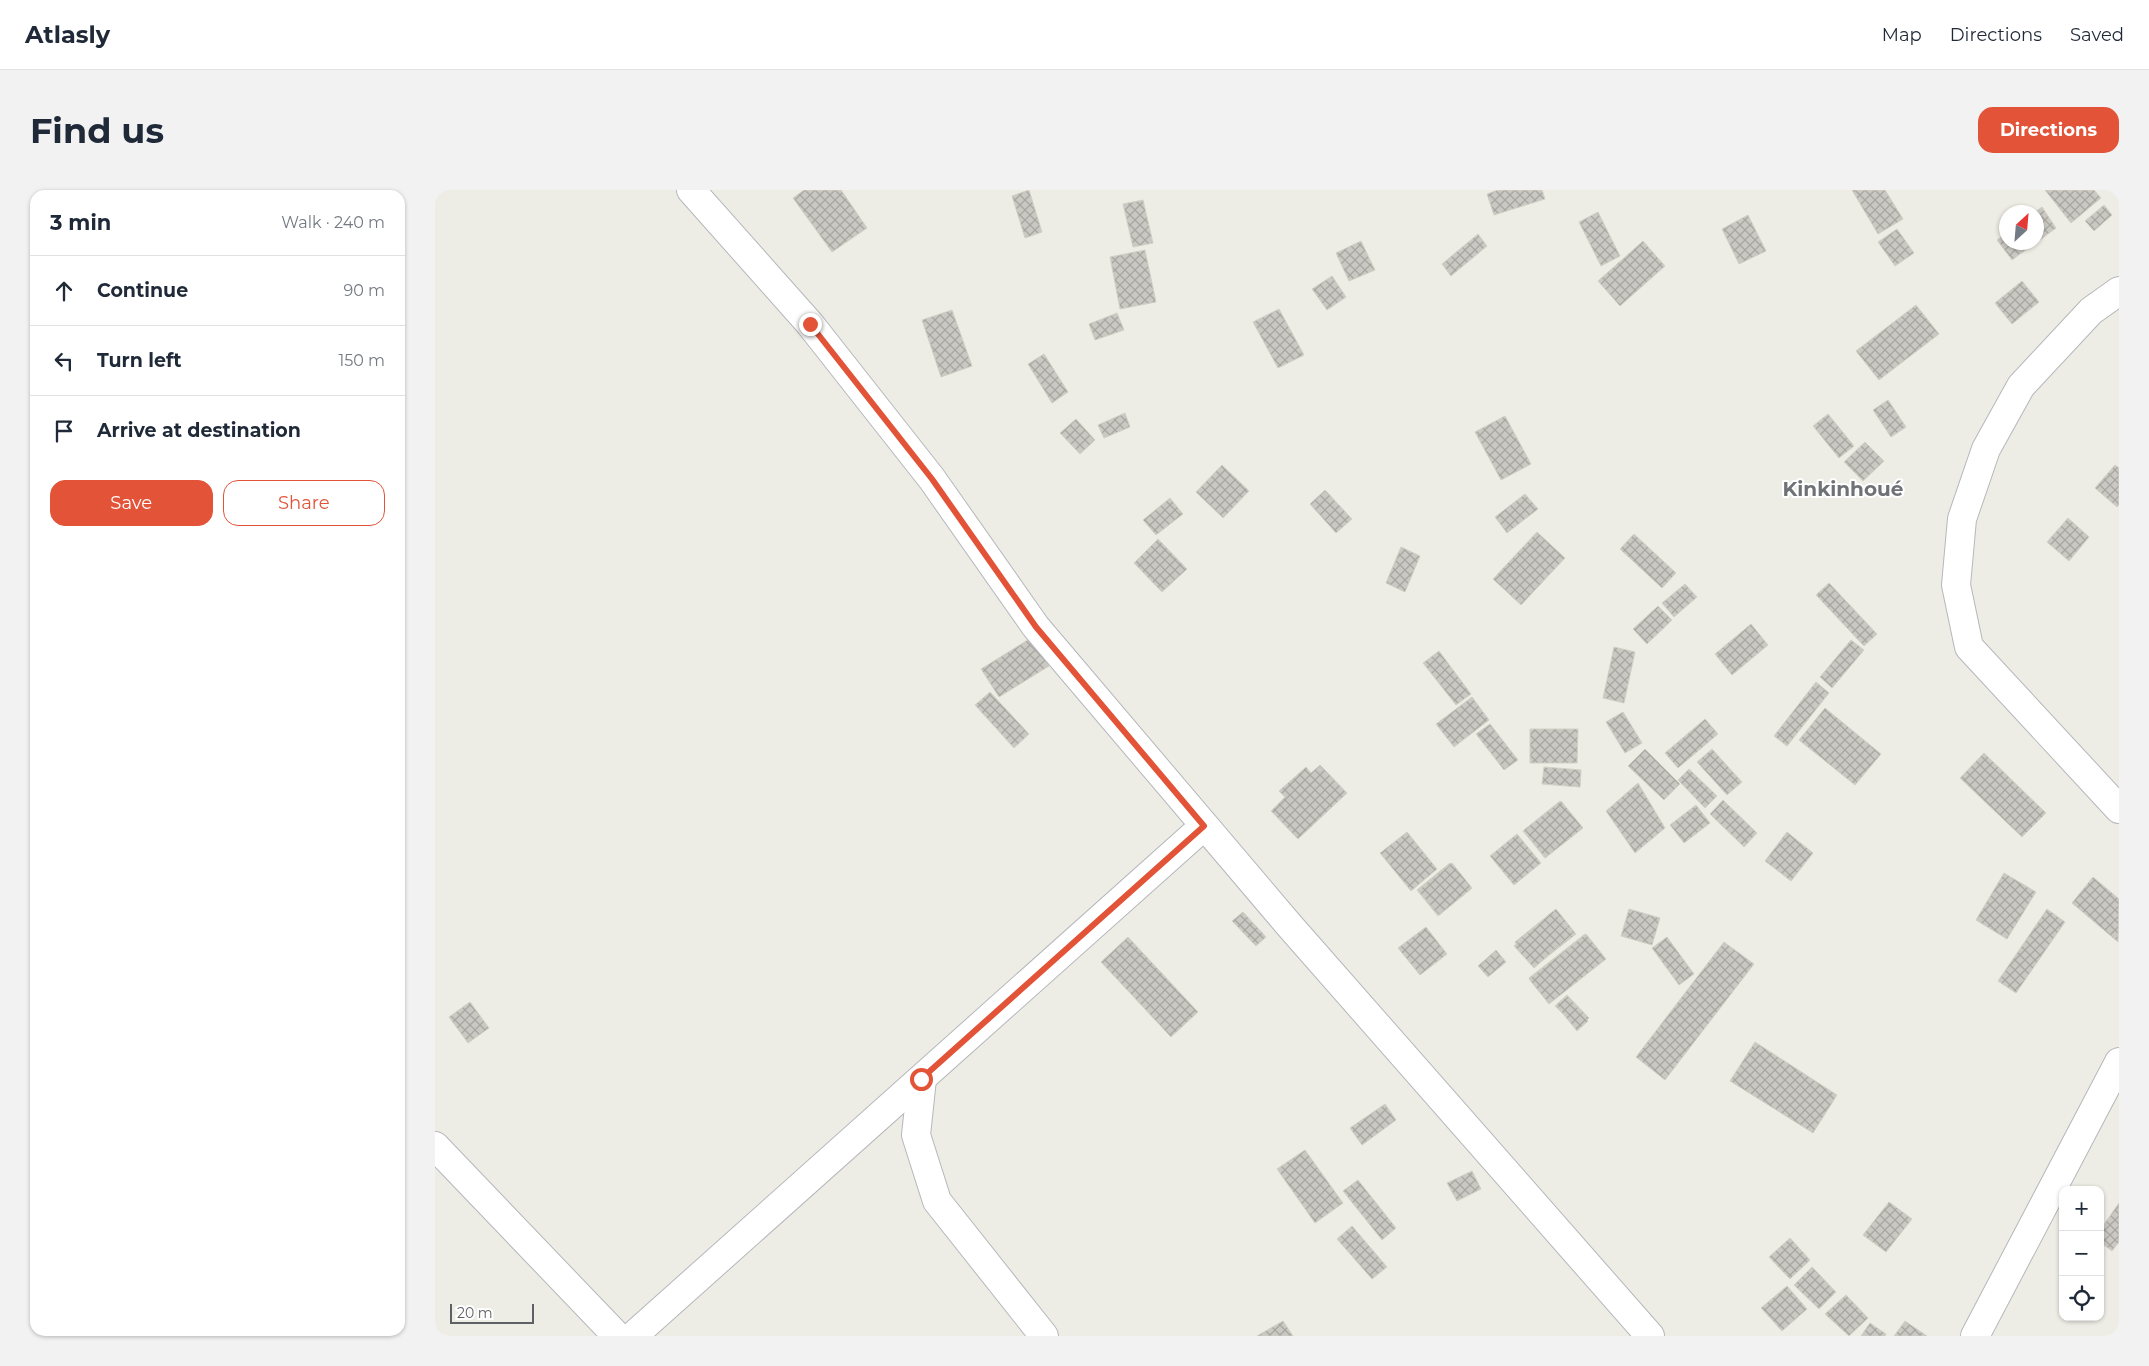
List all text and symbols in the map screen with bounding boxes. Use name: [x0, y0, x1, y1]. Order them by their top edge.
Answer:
text: Atlasly: [25, 20, 110, 49]
text: Map: [1882, 24, 1922, 46]
text: Directions: [1950, 24, 2042, 46]
text: Saved: [2070, 24, 2124, 46]
button: Directions: [1978, 107, 2119, 153]
text: Find us: [30, 109, 164, 152]
north arrow: [1999, 205, 2044, 250]
text: 3 min: [50, 210, 111, 235]
text: Walk · 240 m: [281, 213, 385, 232]
icon: ahead: [50, 277, 78, 305]
text: Continue: [97, 279, 188, 302]
text: 90 m: [343, 281, 385, 300]
route end: [799, 313, 822, 336]
icon: left: [50, 347, 78, 375]
text: Turn left: [97, 349, 182, 372]
text: 150 m: [338, 351, 385, 370]
icon: arrive: [50, 417, 78, 445]
text: Arrive at destination: [97, 419, 301, 442]
district label: Kinkinhoué: [1783, 477, 1903, 501]
button: Save: [50, 480, 213, 526]
button: Share: [223, 480, 385, 526]
route start: [910, 1068, 933, 1091]
map controls: [2059, 1186, 2104, 1321]
button: +: [2059, 1186, 2104, 1231]
button: −: [2059, 1231, 2104, 1276]
button: locate: [2059, 1276, 2104, 1321]
scale bar: [450, 1301, 534, 1324]
text: 20 m: [457, 1304, 493, 1322]

